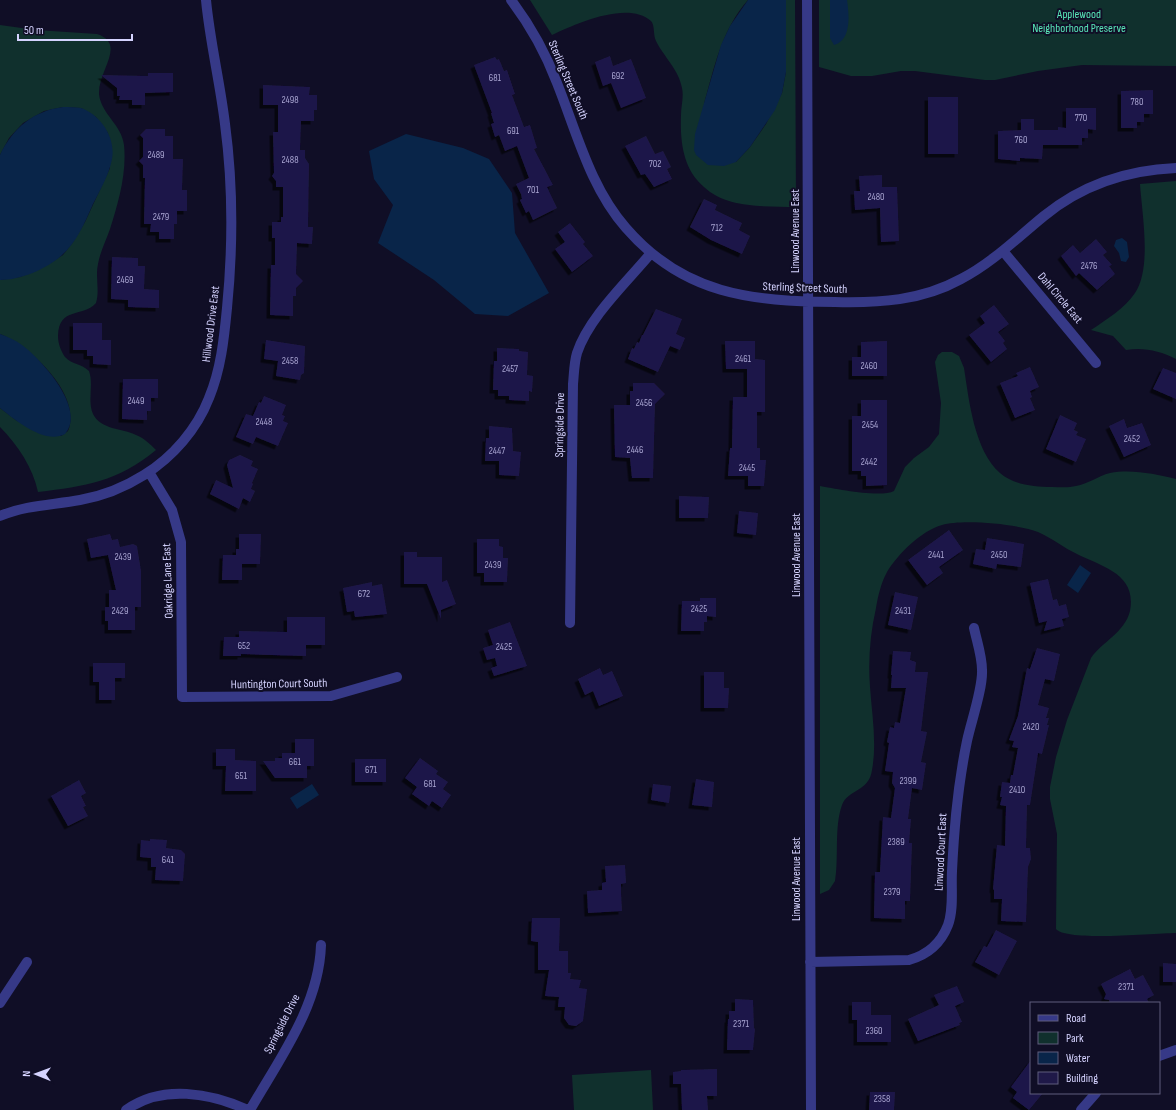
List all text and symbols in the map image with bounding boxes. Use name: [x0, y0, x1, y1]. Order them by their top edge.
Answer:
park label: Applewood Neighborhood Preserve: [1032, 7, 1126, 36]
scale bar: [18, 16, 132, 42]
text: 50 m: [24, 23, 44, 38]
street label: Sterling Street South: [545, 38, 591, 122]
house number: 692: [612, 70, 624, 82]
house number: 681: [489, 72, 502, 84]
house number: 2498: [281, 94, 299, 106]
house number: 780: [1131, 96, 1143, 108]
house number: 770: [1075, 112, 1087, 124]
house number: 691: [507, 125, 520, 137]
house number: 760: [1015, 134, 1027, 146]
house number: 2489: [147, 149, 165, 161]
house number: 2488: [281, 154, 299, 166]
house number: 702: [649, 158, 661, 170]
house number: 701: [527, 184, 539, 196]
street label: Linwood Avenue East: [788, 189, 803, 273]
house number: 2480: [867, 191, 885, 203]
house number: 2479: [153, 211, 169, 223]
house number: 712: [711, 222, 723, 234]
house number: 2476: [1081, 260, 1097, 272]
street label: Dahl Circle East: [1034, 269, 1086, 327]
house number: 2469: [117, 274, 134, 286]
street label: Sterling Street South: [762, 279, 848, 297]
street label: Hillwood Drive East: [199, 285, 223, 363]
house number: 2461: [735, 353, 752, 365]
house number: 2458: [282, 355, 298, 367]
house number: 2460: [860, 360, 878, 372]
house number: 2457: [502, 363, 518, 375]
street label: Springside Drive: [552, 392, 568, 458]
house number: 2449: [128, 395, 144, 407]
house number: 2456: [636, 397, 652, 409]
house number: 2448: [256, 416, 272, 428]
house number: 2454: [862, 419, 878, 431]
house number: 2452: [1124, 433, 1140, 445]
house number: 2446: [627, 444, 643, 456]
house number: 2447: [489, 445, 505, 457]
house number: 2442: [861, 456, 877, 468]
house number: 2445: [739, 462, 755, 474]
street label: Linwood Avenue East: [789, 513, 804, 597]
street label: Oakridge Lane East: [159, 543, 177, 619]
house number: 2441: [928, 549, 944, 561]
house number: 2450: [991, 549, 1007, 561]
house number: 2439: [115, 551, 131, 563]
house number: 2439: [485, 559, 501, 571]
house number: 672: [358, 588, 370, 600]
house number: 2425: [691, 603, 707, 615]
house number: 2429: [112, 605, 128, 617]
house number: 2431: [895, 605, 911, 617]
house number: 652: [238, 640, 250, 652]
house number: 2425: [496, 641, 512, 653]
street label: Huntington Court South: [231, 676, 327, 692]
house number: 2420: [1023, 721, 1039, 733]
house number: 661: [289, 756, 302, 768]
house number: 671: [365, 764, 377, 776]
house number: 651: [235, 770, 247, 782]
house number: 2399: [899, 775, 917, 787]
house number: 681: [424, 778, 437, 790]
house number: 2410: [1009, 784, 1025, 796]
street label: Linwood Court East: [931, 813, 951, 891]
house number: 2389: [887, 836, 905, 848]
street label: Linwood Avenue East: [789, 837, 804, 921]
house number: 641: [162, 854, 175, 866]
house number: 2379: [884, 886, 900, 898]
house number: 2371: [1118, 981, 1134, 993]
street label: Springside Drive: [261, 992, 304, 1056]
legend: [1030, 1002, 1160, 1094]
text: Road: [1066, 1011, 1086, 1026]
house number: 2371: [733, 1018, 749, 1030]
house number: 2360: [865, 1025, 883, 1037]
text: Park: [1066, 1031, 1084, 1046]
text: Water: [1066, 1051, 1090, 1066]
north arrow: [16, 1054, 56, 1094]
text: N: [20, 1071, 33, 1077]
text: Building: [1066, 1071, 1098, 1086]
house number: 2358: [874, 1093, 890, 1105]

